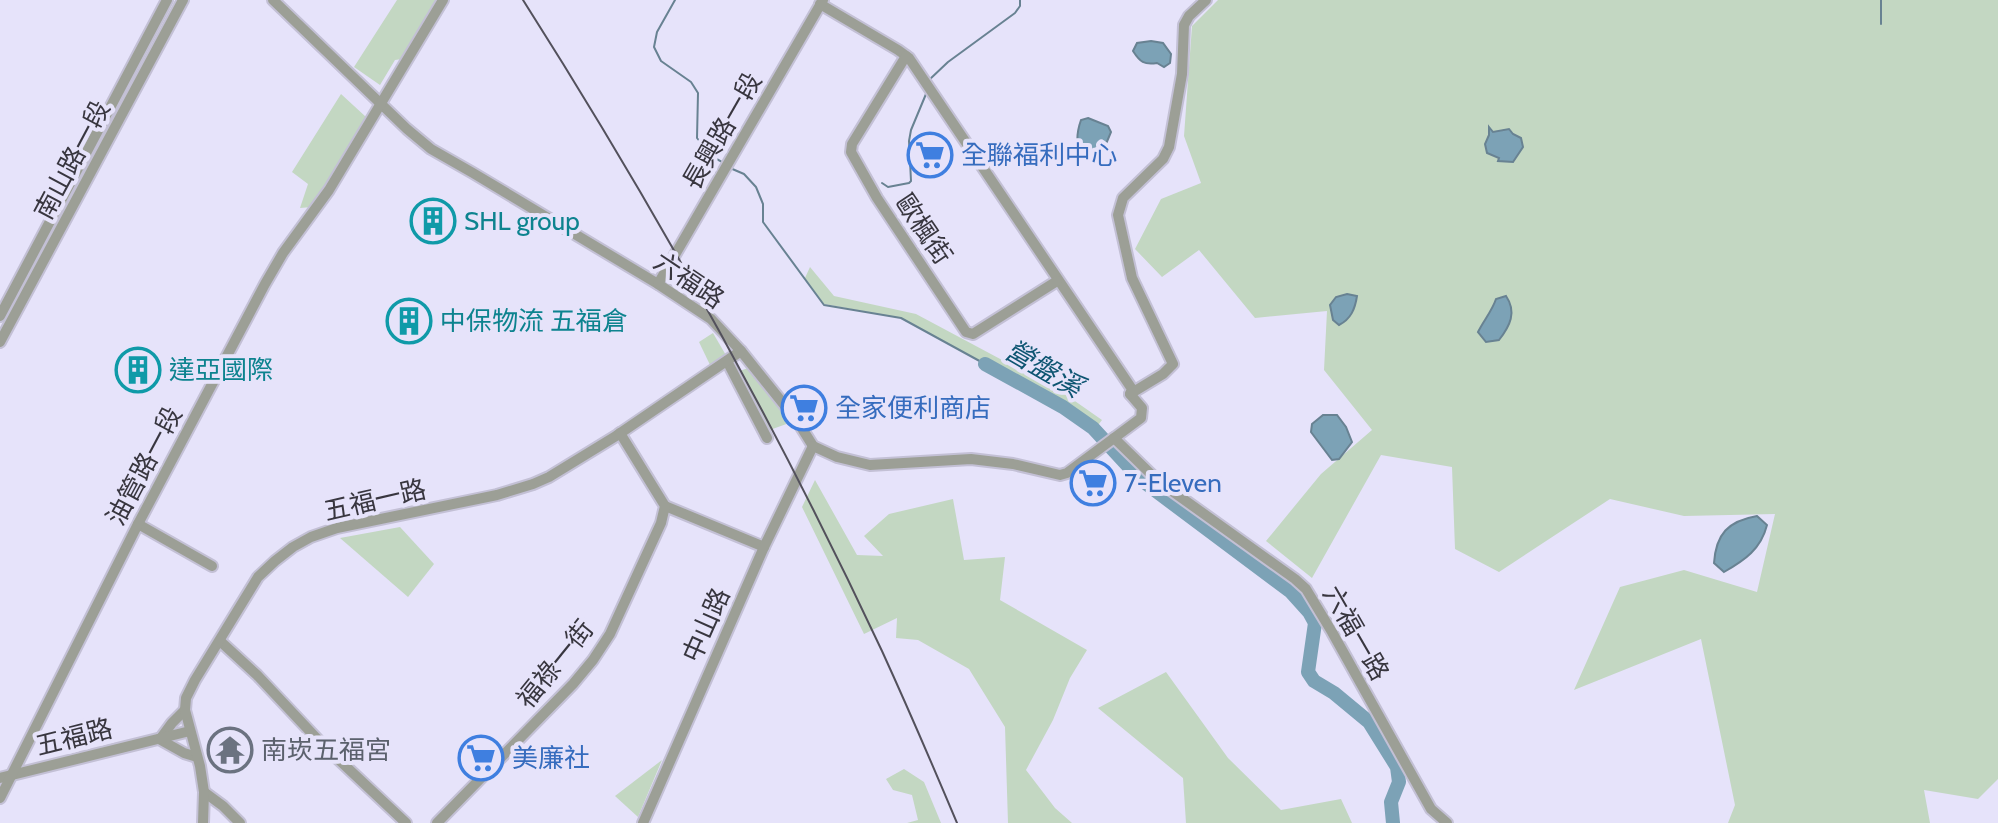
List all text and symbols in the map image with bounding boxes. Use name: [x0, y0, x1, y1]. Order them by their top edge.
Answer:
street label: 長興路一段: [676, 67, 768, 195]
street label: 南山路一段: [27, 95, 117, 225]
supermarket icon: 全聯福利中心: [906, 131, 954, 179]
place label: 全聯福利中心: [961, 139, 1117, 171]
street label: 歐楓街: [889, 188, 959, 270]
building icon: SHL group: [409, 197, 457, 245]
place label: SHL group: [464, 205, 580, 237]
street label: 六福路: [648, 245, 730, 315]
building icon: 中保物流 五福倉: [385, 297, 433, 345]
place label: 中保物流 五福倉: [440, 305, 628, 337]
water label: 營盤溪: [999, 332, 1092, 406]
building icon: 達亞國際: [114, 346, 162, 394]
place label: 達亞國際: [169, 354, 273, 386]
supermarket icon: 全家便利商店: [780, 384, 828, 432]
place label: 全家便利商店: [835, 392, 991, 424]
street label: 油管路一段: [99, 401, 189, 531]
supermarket icon: 7-Eleven: [1069, 459, 1117, 507]
place label: 7-Eleven: [1124, 467, 1222, 499]
street label: 五福一路: [321, 473, 429, 527]
street label: 六福一路: [1316, 580, 1396, 686]
street label: 中山路: [676, 583, 736, 667]
street label: 福祿一街: [510, 614, 600, 714]
street label: 五福路: [32, 712, 116, 762]
temple icon: 南崁五福宮: [206, 726, 254, 774]
place label: 南崁五福宮: [261, 734, 391, 766]
supermarket icon: 美廉社: [457, 734, 505, 782]
place label: 美廉社: [512, 742, 590, 774]

